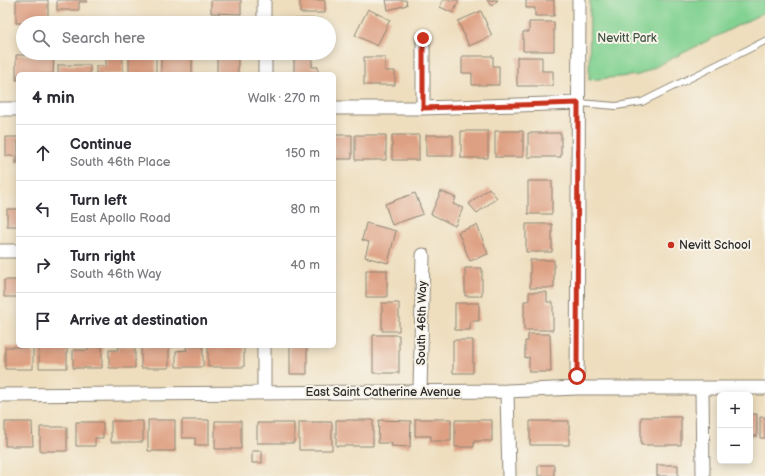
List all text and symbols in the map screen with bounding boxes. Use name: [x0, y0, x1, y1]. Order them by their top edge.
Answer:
search box: [16, 16, 336, 60]
icon: search: [30, 27, 52, 49]
text: Search here: [62, 29, 145, 48]
route end: [414, 29, 432, 47]
park label: Nevitt Park: [597, 31, 657, 46]
text: 4 min: [32, 88, 75, 108]
text: Walk · 270 m: [248, 90, 320, 106]
text: Continue: [70, 135, 132, 154]
icon: ahead: [32, 142, 54, 164]
text: 150 m: [286, 145, 320, 161]
text: South 46th Place: [70, 154, 171, 170]
text: Turn left: [70, 191, 127, 210]
icon: left: [32, 198, 54, 220]
text: 80 m: [291, 201, 320, 217]
text: East Apollo Road: [70, 210, 171, 226]
place label: Nevitt School: [679, 238, 751, 253]
marker: Nevitt School: [666, 240, 676, 250]
text: Turn right: [70, 247, 135, 266]
icon: right: [32, 254, 54, 276]
text: 40 m: [290, 257, 320, 273]
text: South 46th Way: [70, 266, 161, 282]
street label: South 46th Way: [414, 280, 430, 365]
icon: arrive: [32, 310, 54, 332]
text: Arrive at destination: [70, 311, 208, 330]
route start: [568, 367, 586, 385]
street label: East Saint Catherine Avenue: [305, 385, 461, 400]
map controls: [717, 392, 753, 464]
button: +: [717, 392, 753, 428]
button: −: [717, 428, 753, 464]

